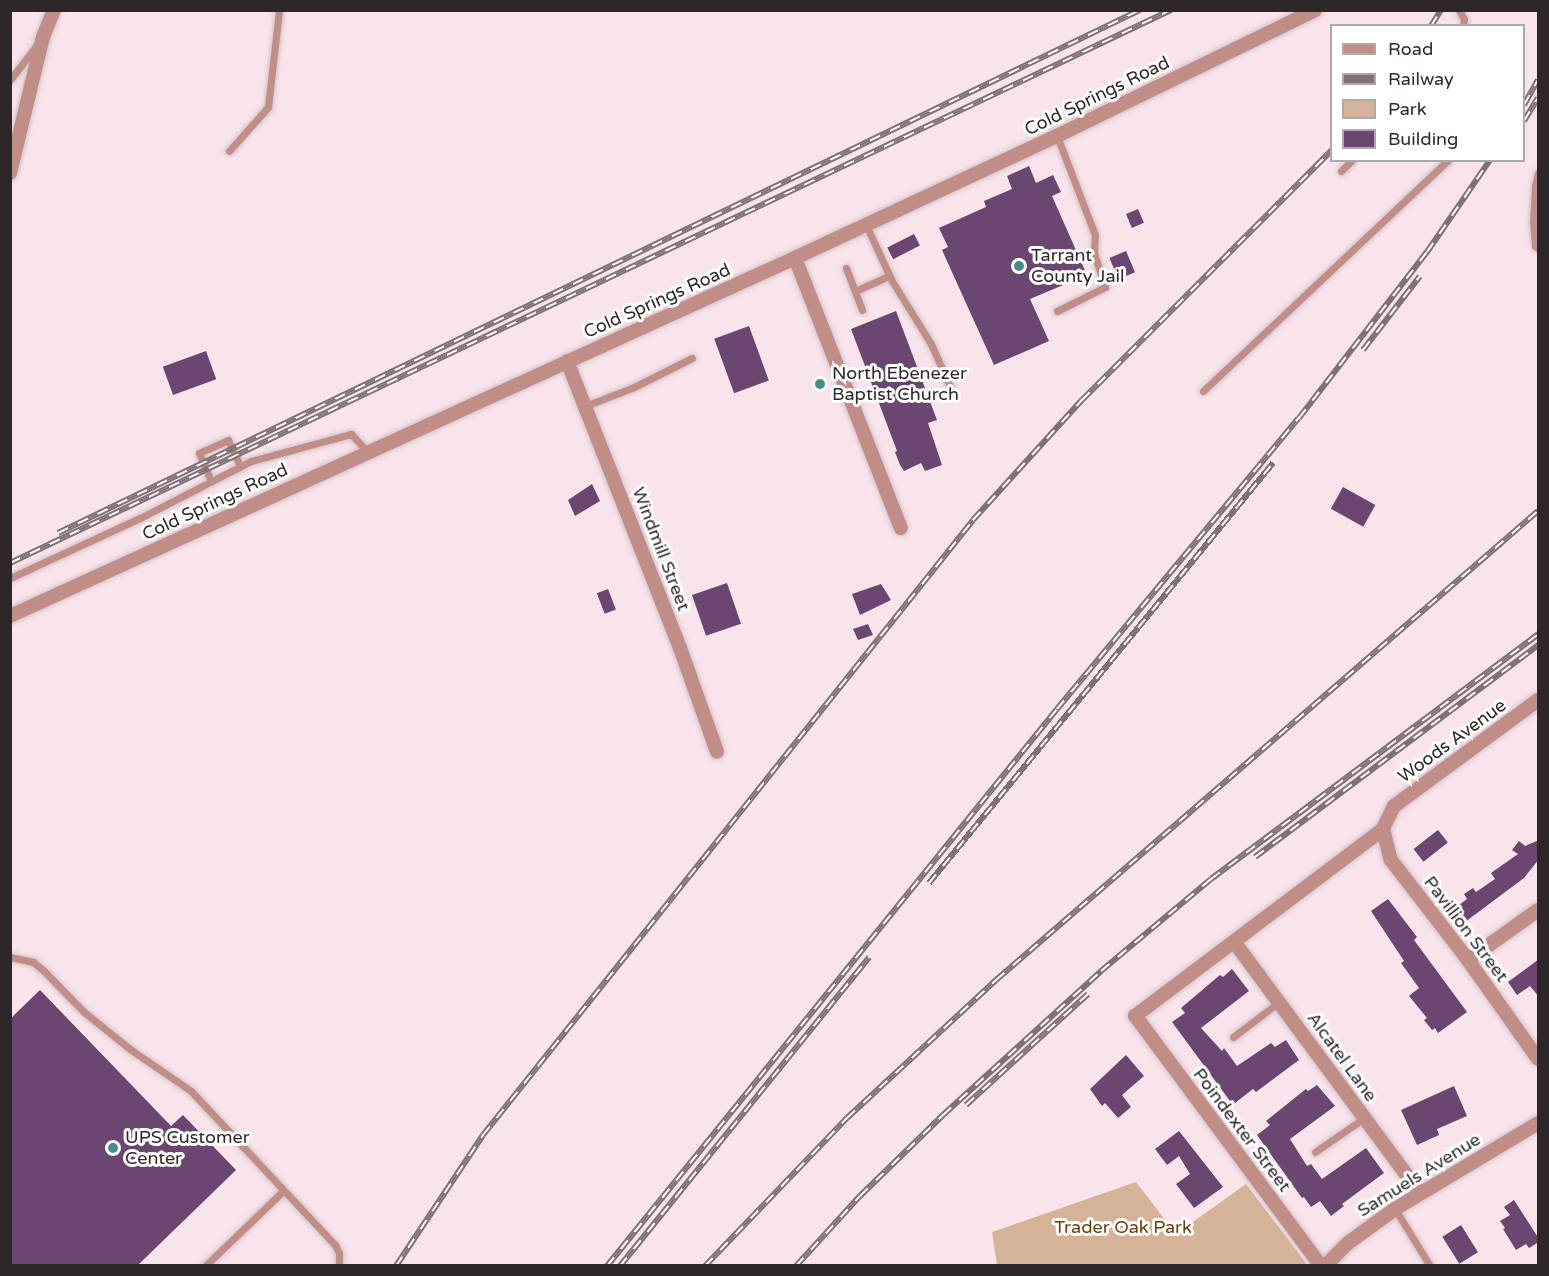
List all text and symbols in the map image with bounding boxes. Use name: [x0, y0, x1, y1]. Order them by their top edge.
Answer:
legend: [1330, 24, 1525, 162]
text: Road: [1388, 38, 1433, 60]
street label: Cold Springs Road: [1021, 52, 1173, 140]
text: Railway: [1388, 68, 1454, 90]
text: Park: [1388, 98, 1426, 120]
text: Building: [1388, 128, 1458, 150]
place label: Tarrant County Jail: [1031, 245, 1124, 288]
street label: Cold Springs Road: [580, 259, 734, 343]
marker: Tarrant County Jail: [1012, 259, 1026, 273]
place label: North Ebenezer Baptist Church: [832, 363, 967, 406]
marker: North Ebenezer Baptist Church: [813, 377, 827, 391]
street label: Cold Springs Road: [139, 459, 291, 545]
street label: Windmill Street: [627, 484, 695, 614]
street label: Woods Avenue: [1394, 695, 1510, 787]
street label: Pavillion Street: [1419, 872, 1513, 986]
street label: Alcatel Lane: [1302, 1008, 1382, 1106]
street label: Poindexter Street: [1188, 1064, 1296, 1196]
place label: UPS Customer Center: [125, 1127, 250, 1170]
street label: Samuels Avenue: [1353, 1128, 1485, 1222]
marker: UPS Customer Center: [106, 1141, 120, 1155]
park label: Trader Oak Park: [1054, 1216, 1192, 1238]

